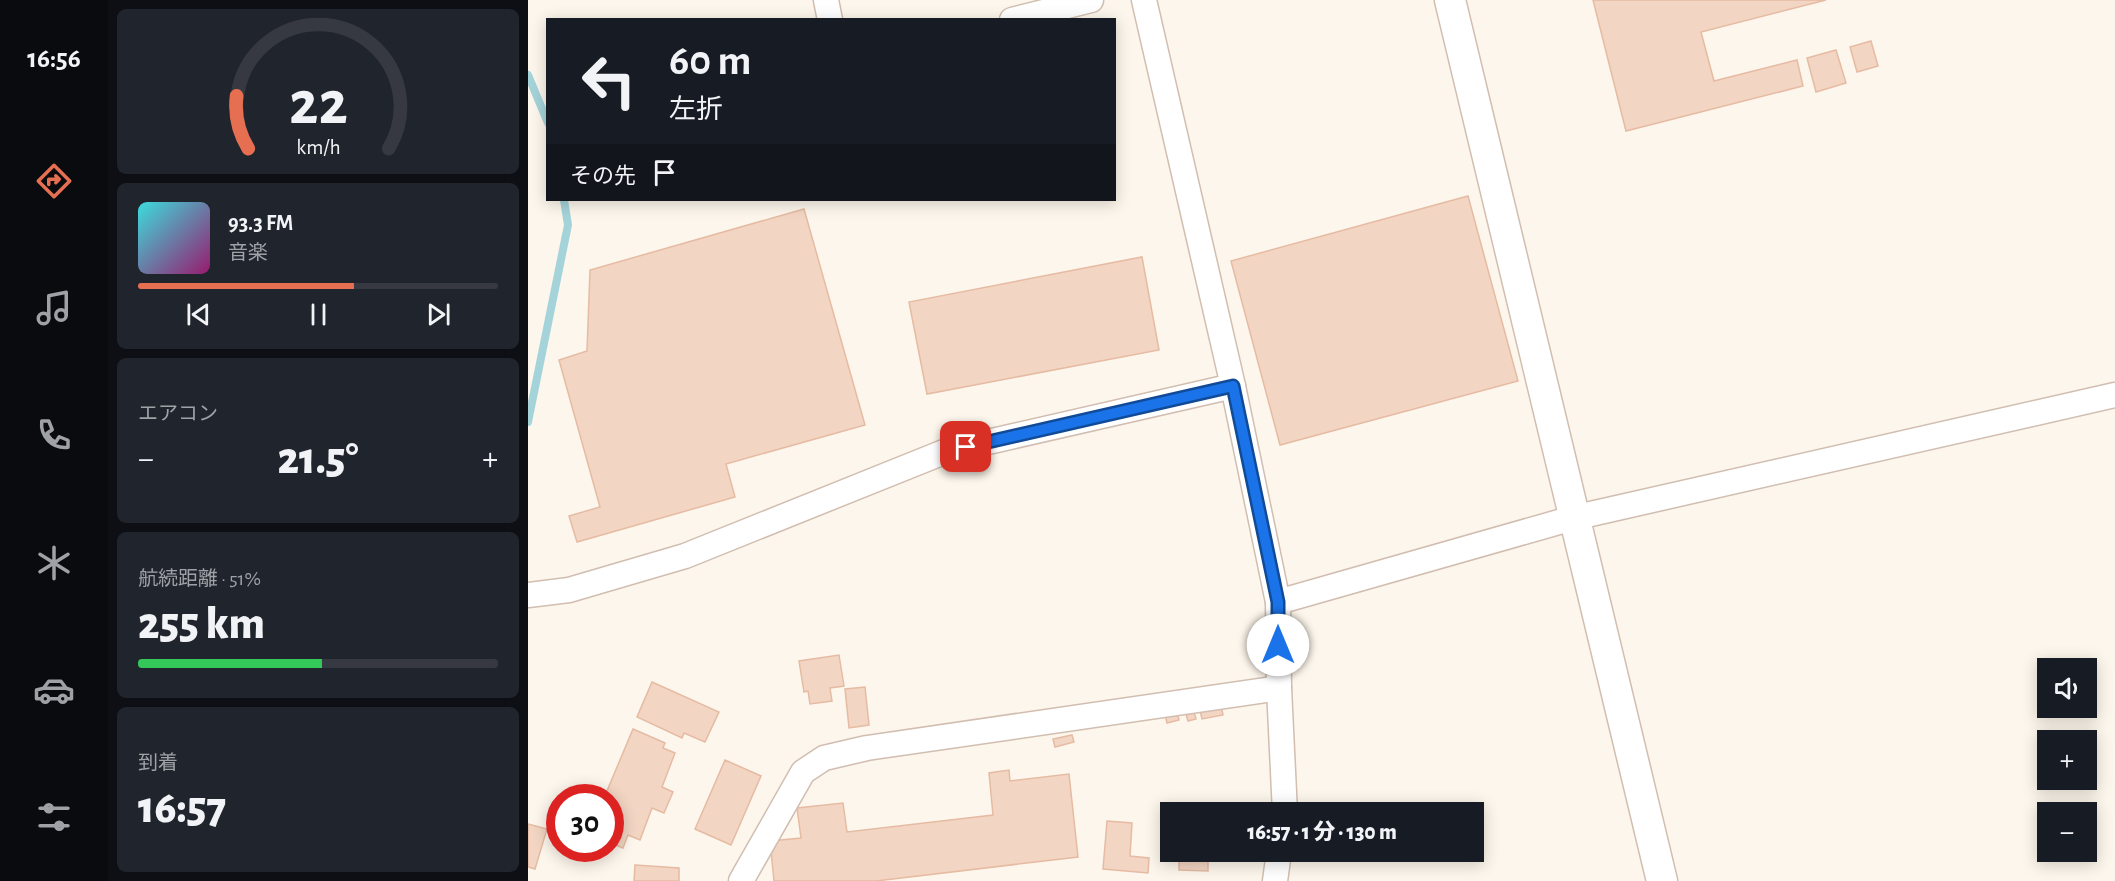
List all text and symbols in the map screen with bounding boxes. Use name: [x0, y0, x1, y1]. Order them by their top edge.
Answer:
text: 60 m: [669, 40, 751, 82]
icon: left: [570, 42, 648, 120]
text: 16:56: [27, 45, 81, 72]
text: 22: [289, 73, 347, 135]
text: 左折: [669, 96, 723, 123]
text: km/h: [296, 137, 340, 158]
icon: arrive: [648, 156, 681, 189]
icon: directions: [33, 160, 75, 202]
text: その先: [570, 165, 636, 187]
text: 93.3 FM: [228, 212, 293, 234]
text: 音楽: [228, 243, 268, 263]
icon: music: [33, 287, 75, 329]
icon: previous: [182, 298, 215, 331]
icon: pause: [302, 298, 335, 331]
icon: next: [422, 298, 455, 331]
text: エアコン: [138, 404, 218, 424]
icon: phone: [33, 414, 75, 456]
pin: [940, 421, 991, 472]
icon: arrive: [949, 430, 982, 463]
text: 21.5°: [277, 437, 359, 482]
text: −: [138, 443, 154, 476]
text: +: [482, 443, 498, 476]
icon: climate: [33, 542, 75, 584]
text: 航続距離 · 51%: [138, 569, 261, 589]
text: 255 km: [138, 602, 265, 647]
position arrow: [1246, 613, 1310, 677]
map controls: [2037, 658, 2097, 862]
button: sound: [2037, 658, 2097, 718]
icon: car: [33, 669, 75, 711]
button: +: [2037, 730, 2097, 790]
text: 到着: [138, 753, 178, 773]
speed limit sign: 30: [546, 784, 624, 862]
text: 16:57: [138, 786, 226, 831]
icon: filters: [33, 796, 75, 838]
button: −: [2037, 802, 2097, 862]
text: 16:57 · 1 分 · 130 m: [1247, 821, 1397, 843]

